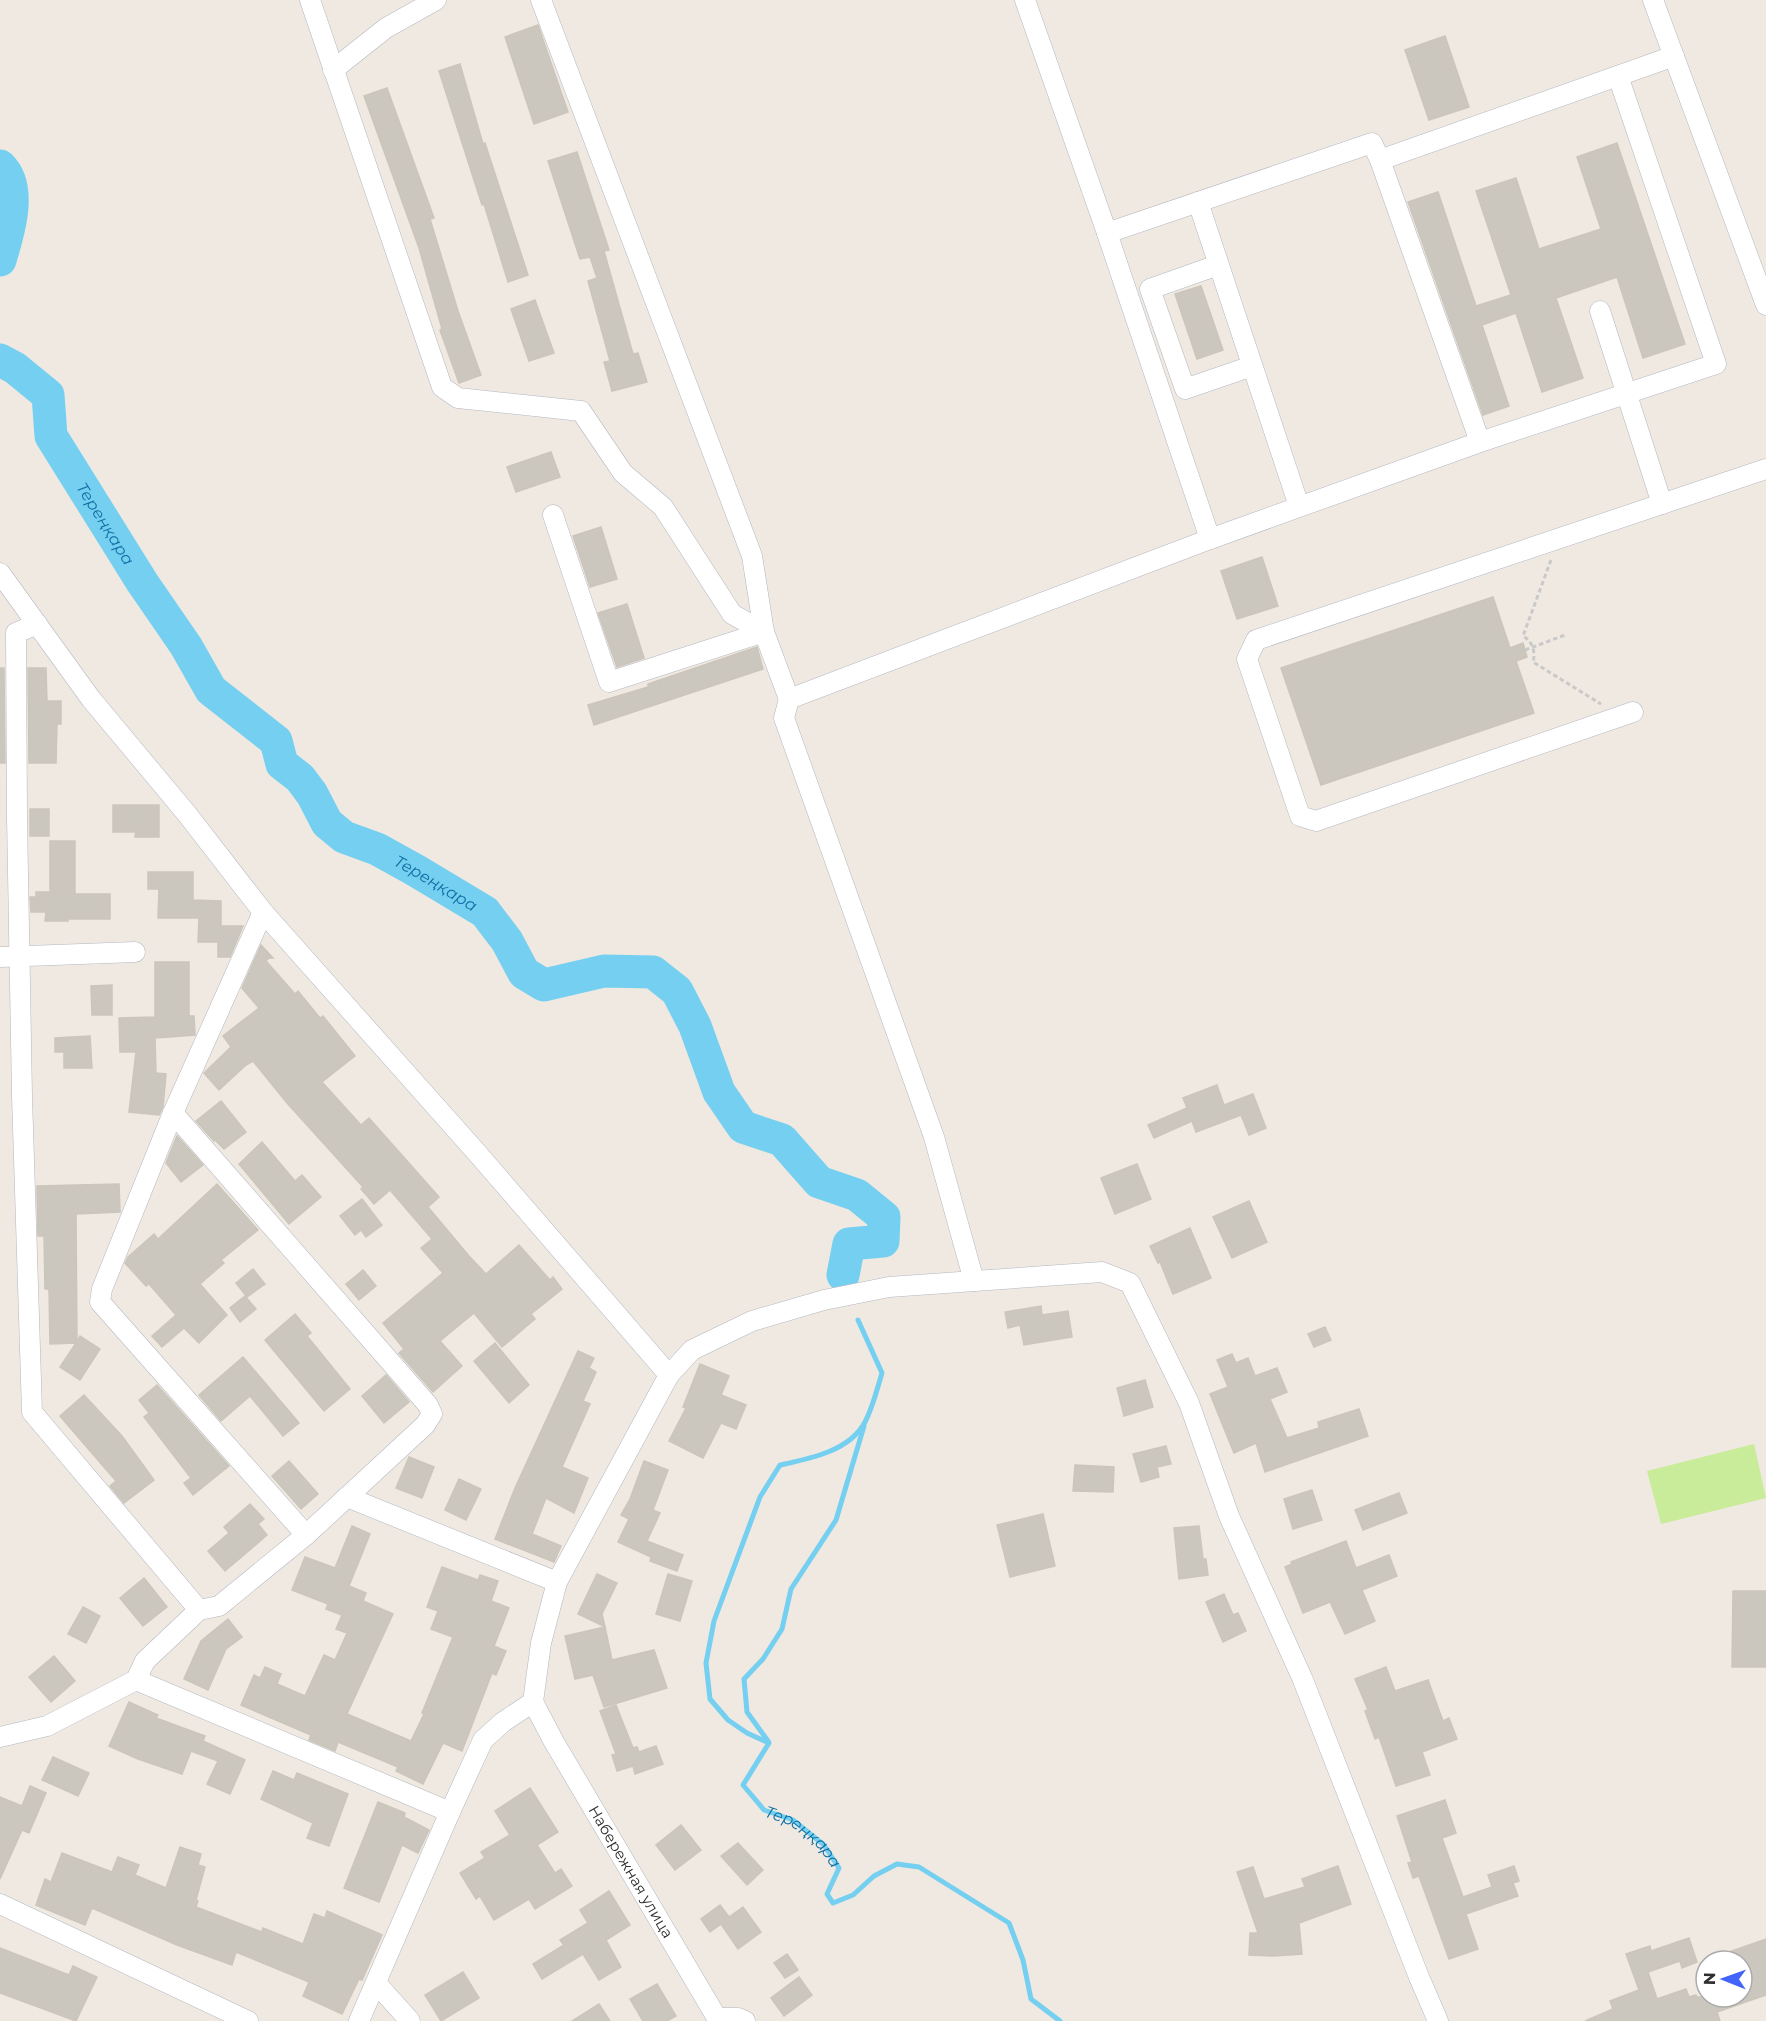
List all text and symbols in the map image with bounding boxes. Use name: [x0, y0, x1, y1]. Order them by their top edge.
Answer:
water label: Тереңқара: [72, 479, 138, 569]
water label: Тереңқара: [391, 851, 481, 915]
street label: Набережная улица: [585, 1802, 678, 1941]
water label: Тереңқара: [762, 1802, 845, 1871]
north arrow: [1694, 1949, 1754, 2009]
text: N: [1700, 1972, 1719, 1985]

